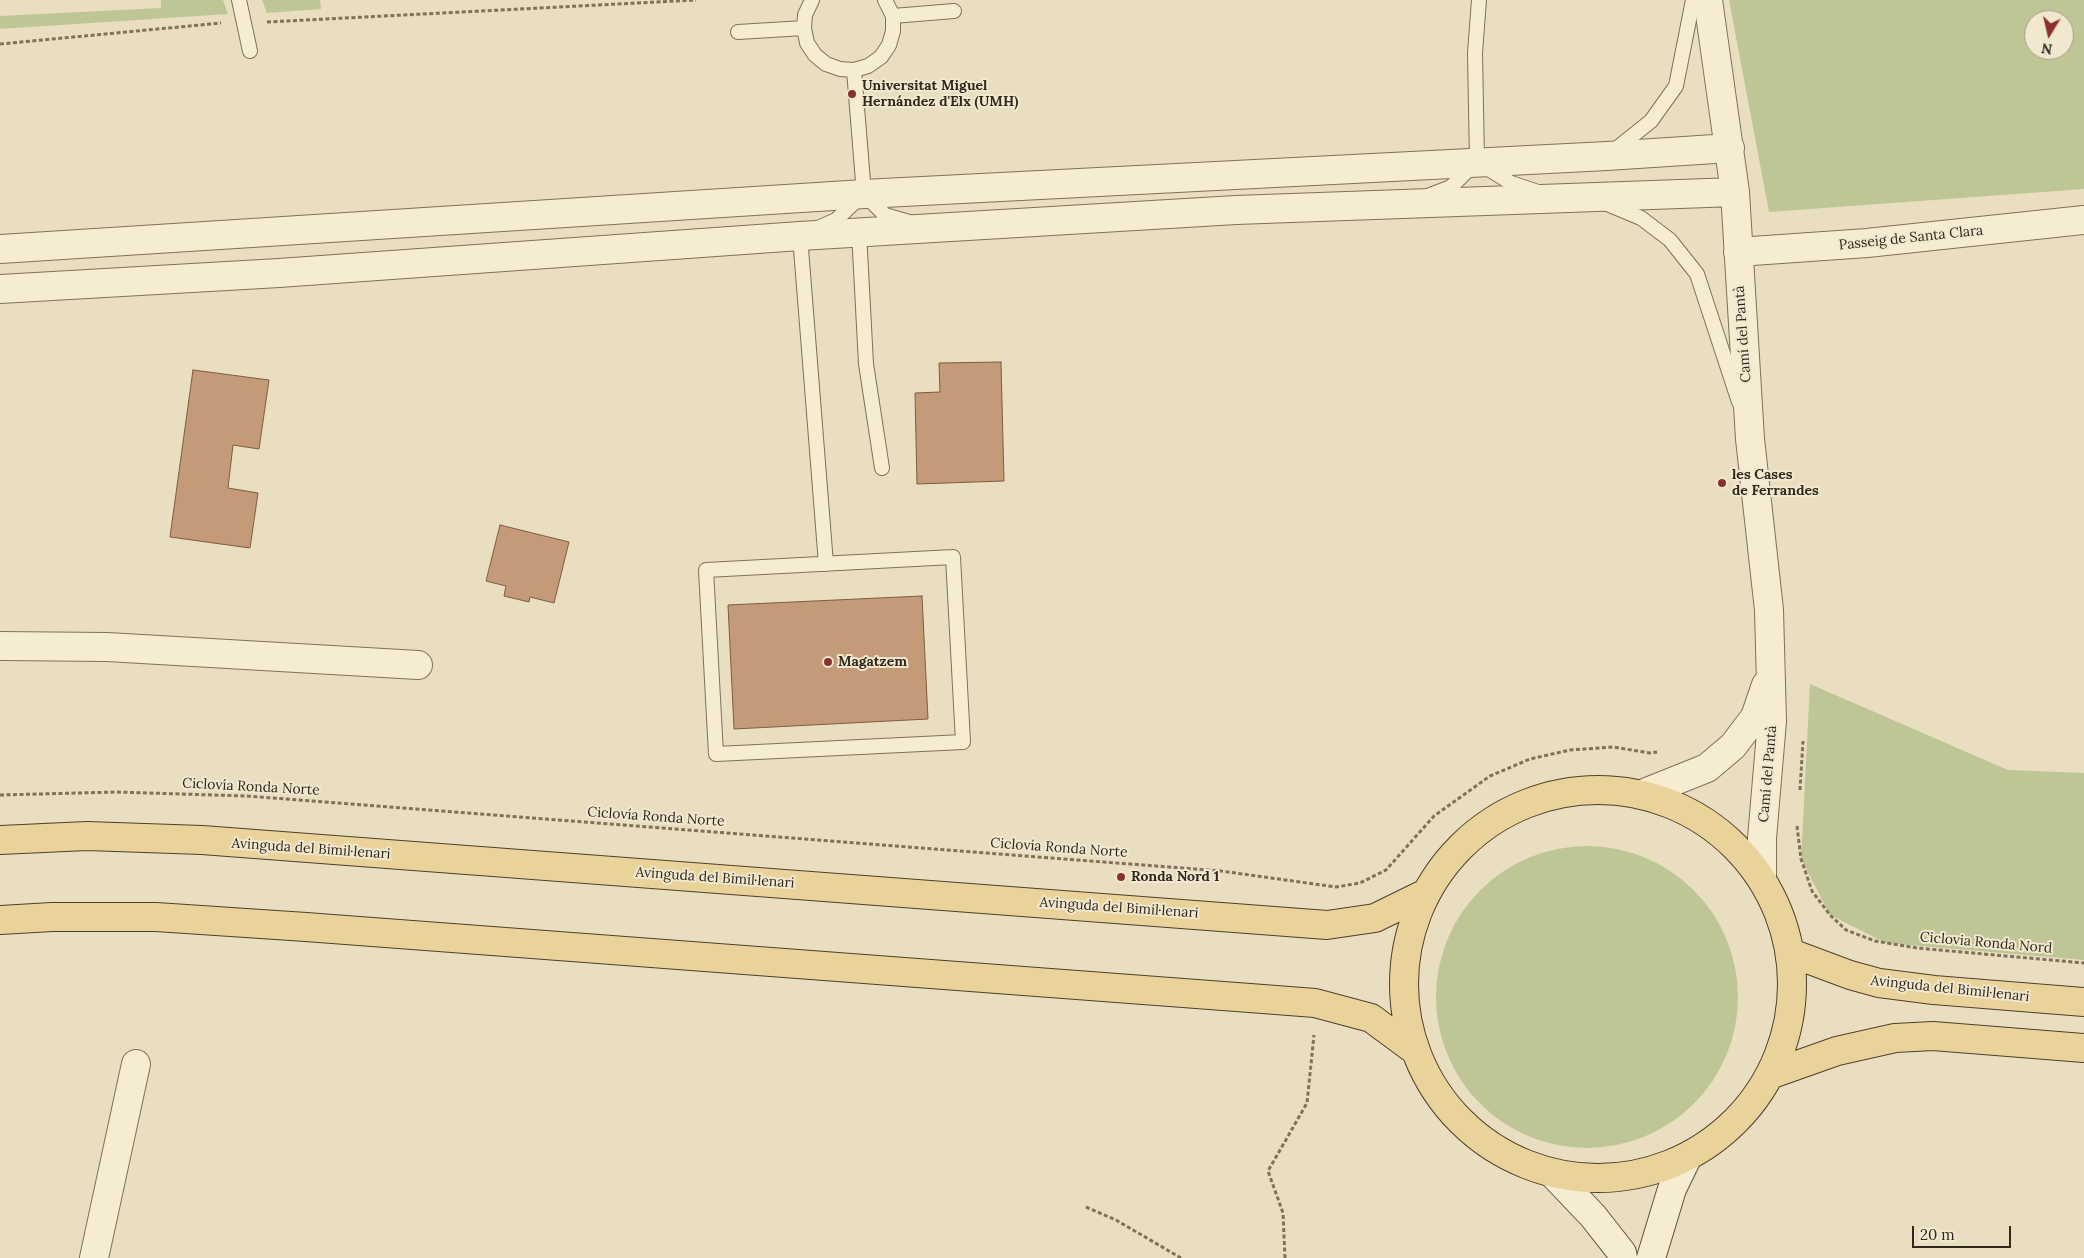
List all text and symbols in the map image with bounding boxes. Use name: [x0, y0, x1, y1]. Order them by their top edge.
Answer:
north arrow: [2024, 10, 2074, 60]
text: N: [2040, 39, 2054, 59]
place label: Universitat Miguel Hernández d'Elx (UMH): [862, 78, 1018, 110]
marker: Universitat Miguel Hernández d'Elx (UMH): [846, 88, 858, 100]
street label: Passeig de Santa Clara: [1838, 222, 1984, 254]
street label: Camí del Pantà: [1731, 285, 1755, 383]
place label: les Cases de Ferrandes: [1732, 467, 1819, 500]
marker: les Cases de Ferrandes: [1716, 477, 1728, 489]
place label: Magatzem: [838, 654, 907, 670]
marker: Magatzem: [822, 656, 834, 668]
street label: Camí del Pantà: [1755, 725, 1781, 823]
street label: Ciclovía Ronda Norte: [182, 775, 320, 799]
street label: Ciclovía Ronda Norte: [587, 804, 725, 830]
street label: Avinguda del Bimil·lenari: [231, 835, 391, 863]
street label: Ciclovía Ronda Norte: [990, 835, 1128, 861]
street label: Avinguda del Bimil·lenari: [635, 864, 795, 892]
place label: Ronda Nord 1: [1131, 869, 1219, 885]
marker: Ronda Nord 1: [1115, 871, 1127, 883]
street label: Avinguda del Bimil·lenari: [1039, 894, 1199, 922]
street label: Ciclovia Ronda Nord: [1919, 929, 2053, 957]
street label: Avinguda del Bimil·lenari: [1870, 972, 2030, 1006]
scale bar: [1914, 1216, 2013, 1248]
text: 20 m: [1920, 1225, 1955, 1244]

